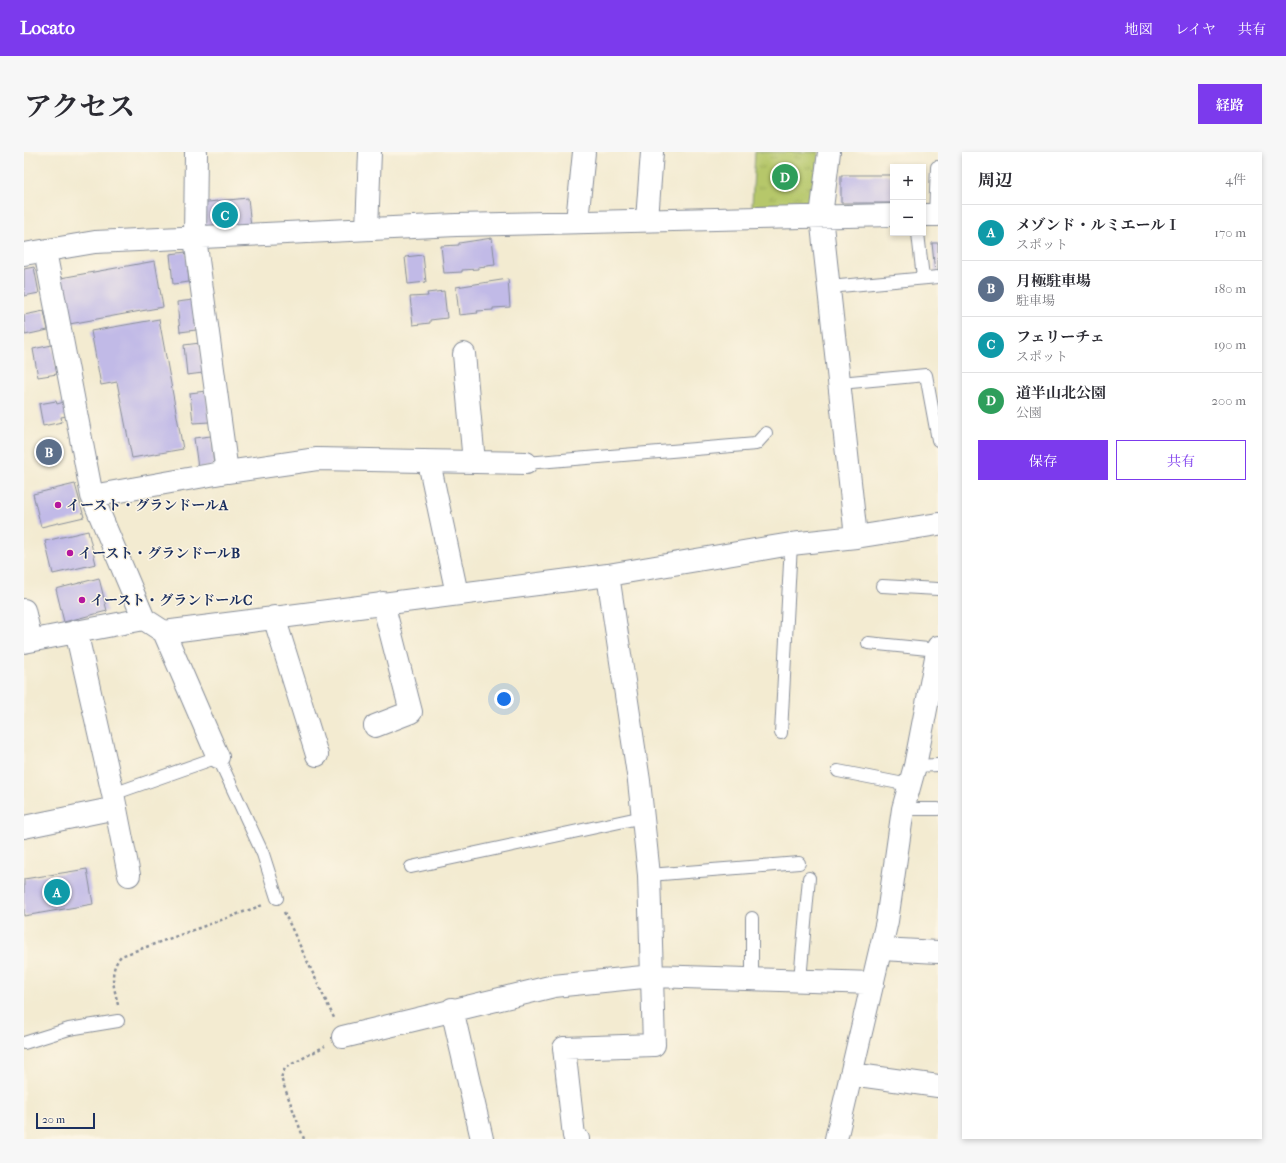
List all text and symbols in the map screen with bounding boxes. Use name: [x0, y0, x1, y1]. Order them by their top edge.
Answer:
text: Locato: [20, 17, 75, 39]
text: 地図: [1125, 21, 1153, 38]
text: レイヤ: [1175, 21, 1216, 38]
text: 共有: [1238, 21, 1266, 38]
button: 経路: [1198, 84, 1262, 124]
text: アクセス: [24, 90, 135, 123]
pin: D: [772, 162, 798, 192]
map controls: [890, 164, 926, 236]
button: +: [890, 164, 926, 200]
text: 周辺: [978, 170, 1012, 190]
text: 4件: [1225, 172, 1246, 187]
pin: C: [212, 200, 238, 230]
button: −: [890, 200, 926, 236]
text: メゾンド・ルミエールⅠ: [1016, 216, 1180, 234]
text: A: [987, 225, 995, 240]
text: 170 m: [1214, 225, 1246, 240]
text: スポット: [1016, 237, 1068, 252]
text: 月極駐車場: [1016, 272, 1091, 290]
text: B: [987, 281, 995, 296]
text: 180 m: [1214, 281, 1246, 296]
text: 駐車場: [1016, 293, 1055, 308]
text: フェリーチェ: [1016, 328, 1105, 346]
text: C: [987, 337, 995, 352]
text: 190 m: [1214, 337, 1246, 352]
text: スポット: [1016, 349, 1068, 364]
text: 道半山北公園: [1016, 384, 1106, 402]
text: D: [986, 393, 996, 408]
text: 200 m: [1211, 393, 1246, 408]
text: 公園: [1016, 405, 1042, 420]
pin: B: [36, 437, 62, 467]
button: 保存: [978, 440, 1108, 480]
button: 共有: [1116, 440, 1246, 480]
place label: イースト・グランドールA: [66, 497, 229, 514]
marker: イースト・グランドールA: [53, 500, 63, 510]
place label: イースト・グランドールB: [78, 545, 240, 562]
marker: イースト・グランドールB: [65, 548, 75, 558]
place label: イースト・グランドールC: [90, 592, 252, 609]
marker: イースト・グランドールC: [77, 595, 87, 605]
your location: [494, 689, 514, 709]
pin: A: [44, 877, 70, 907]
scale bar: [36, 1111, 95, 1130]
text: 20 m: [42, 1113, 65, 1126]

